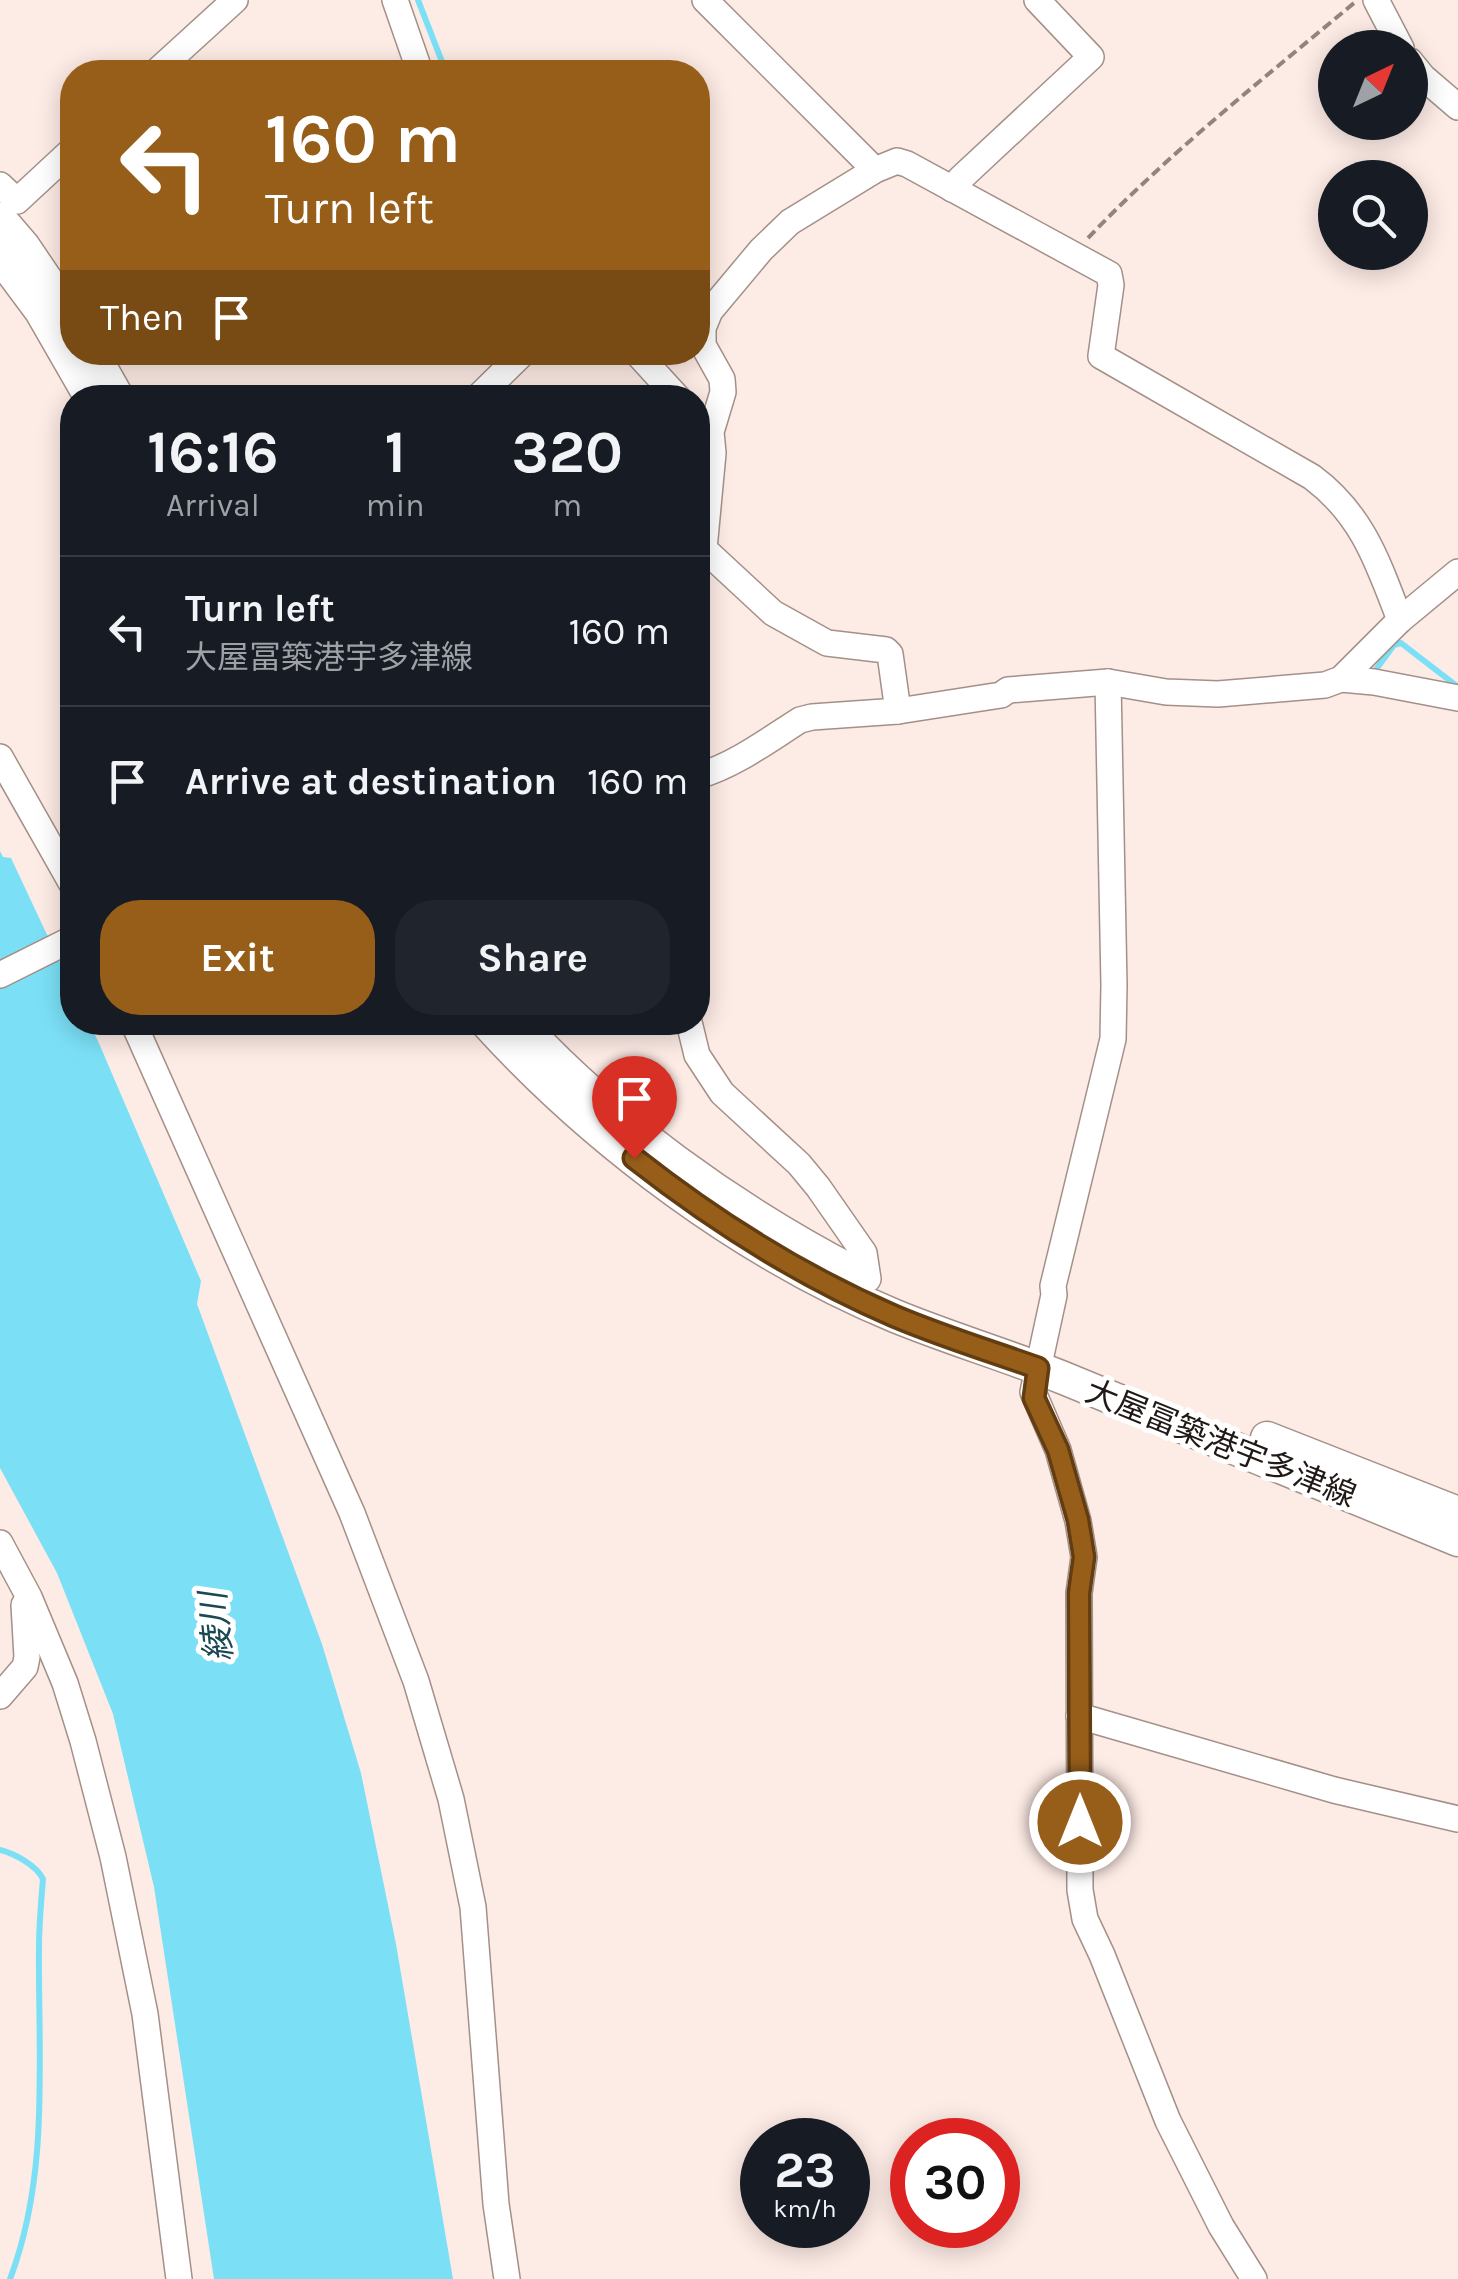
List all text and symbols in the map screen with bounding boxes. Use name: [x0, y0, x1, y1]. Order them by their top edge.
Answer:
north arrow: [1318, 30, 1428, 140]
map controls: [1318, 30, 1428, 270]
text: 160 m: [265, 98, 461, 180]
icon: left: [100, 100, 230, 230]
button: search: [1318, 160, 1428, 270]
text: Turn left: [265, 182, 434, 234]
icon: arrive: [204, 290, 259, 345]
text: Then: [100, 295, 184, 340]
text: 16:16: [147, 417, 279, 487]
text: 1: [384, 417, 406, 487]
text: 320: [511, 417, 623, 487]
text: Arrival: [166, 487, 260, 524]
text: min: [366, 487, 425, 524]
text: m: [552, 487, 582, 524]
text: Turn left: [185, 586, 335, 631]
icon: left: [100, 604, 155, 659]
text: 160 m: [569, 609, 670, 654]
text: 大屋冨築港宇多津線: [185, 639, 473, 676]
icon: arrive: [100, 754, 155, 809]
text: Arrive at destination: [185, 759, 557, 804]
text: 160 m: [587, 759, 688, 804]
button: Exit: [100, 900, 375, 1015]
button: Share: [395, 900, 670, 1015]
pin: [592, 1056, 677, 1159]
icon: arrive: [607, 1071, 662, 1126]
street label: 大屋冨築港宇多津線: [1080, 1372, 1361, 1515]
water label: 綾川: [192, 1586, 241, 1664]
position arrow: [1028, 1770, 1132, 1874]
speed limit sign: 30: [890, 2118, 1020, 2248]
text: 23: [774, 2141, 836, 2200]
text: km/h: [773, 2194, 837, 2223]

